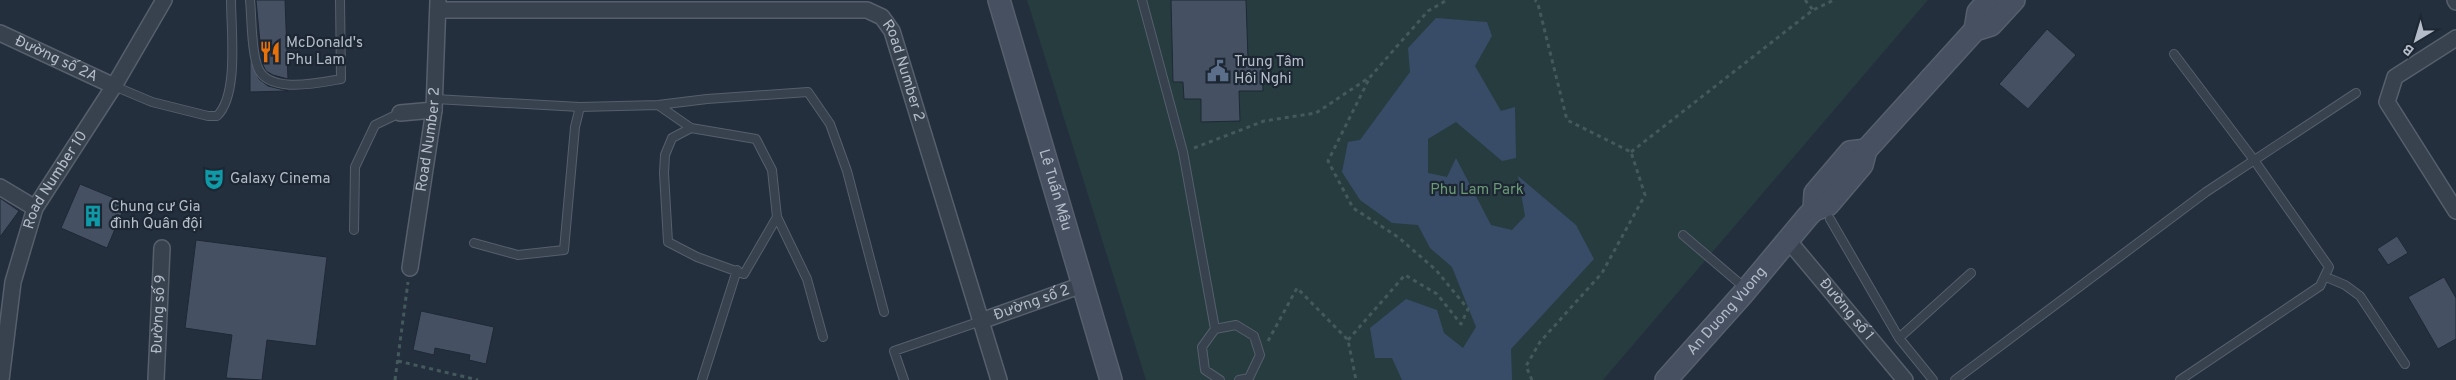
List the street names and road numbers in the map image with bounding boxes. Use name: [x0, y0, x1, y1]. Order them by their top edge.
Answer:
street label: Road Number 2: [878, 16, 929, 124]
street label: Đường số 2A: [12, 32, 101, 87]
street label: Road Number 2: [412, 87, 444, 193]
street label: Road Number 10: [20, 127, 92, 232]
street label: Lê Tuấn Mậu: [1034, 147, 1076, 233]
street label: An Duong Vuong: [1683, 263, 1771, 359]
street label: Đường số 9: [148, 274, 170, 354]
street label: Đường số 1: [1815, 275, 1878, 345]
street label: Đường số 2: [991, 281, 1072, 325]

